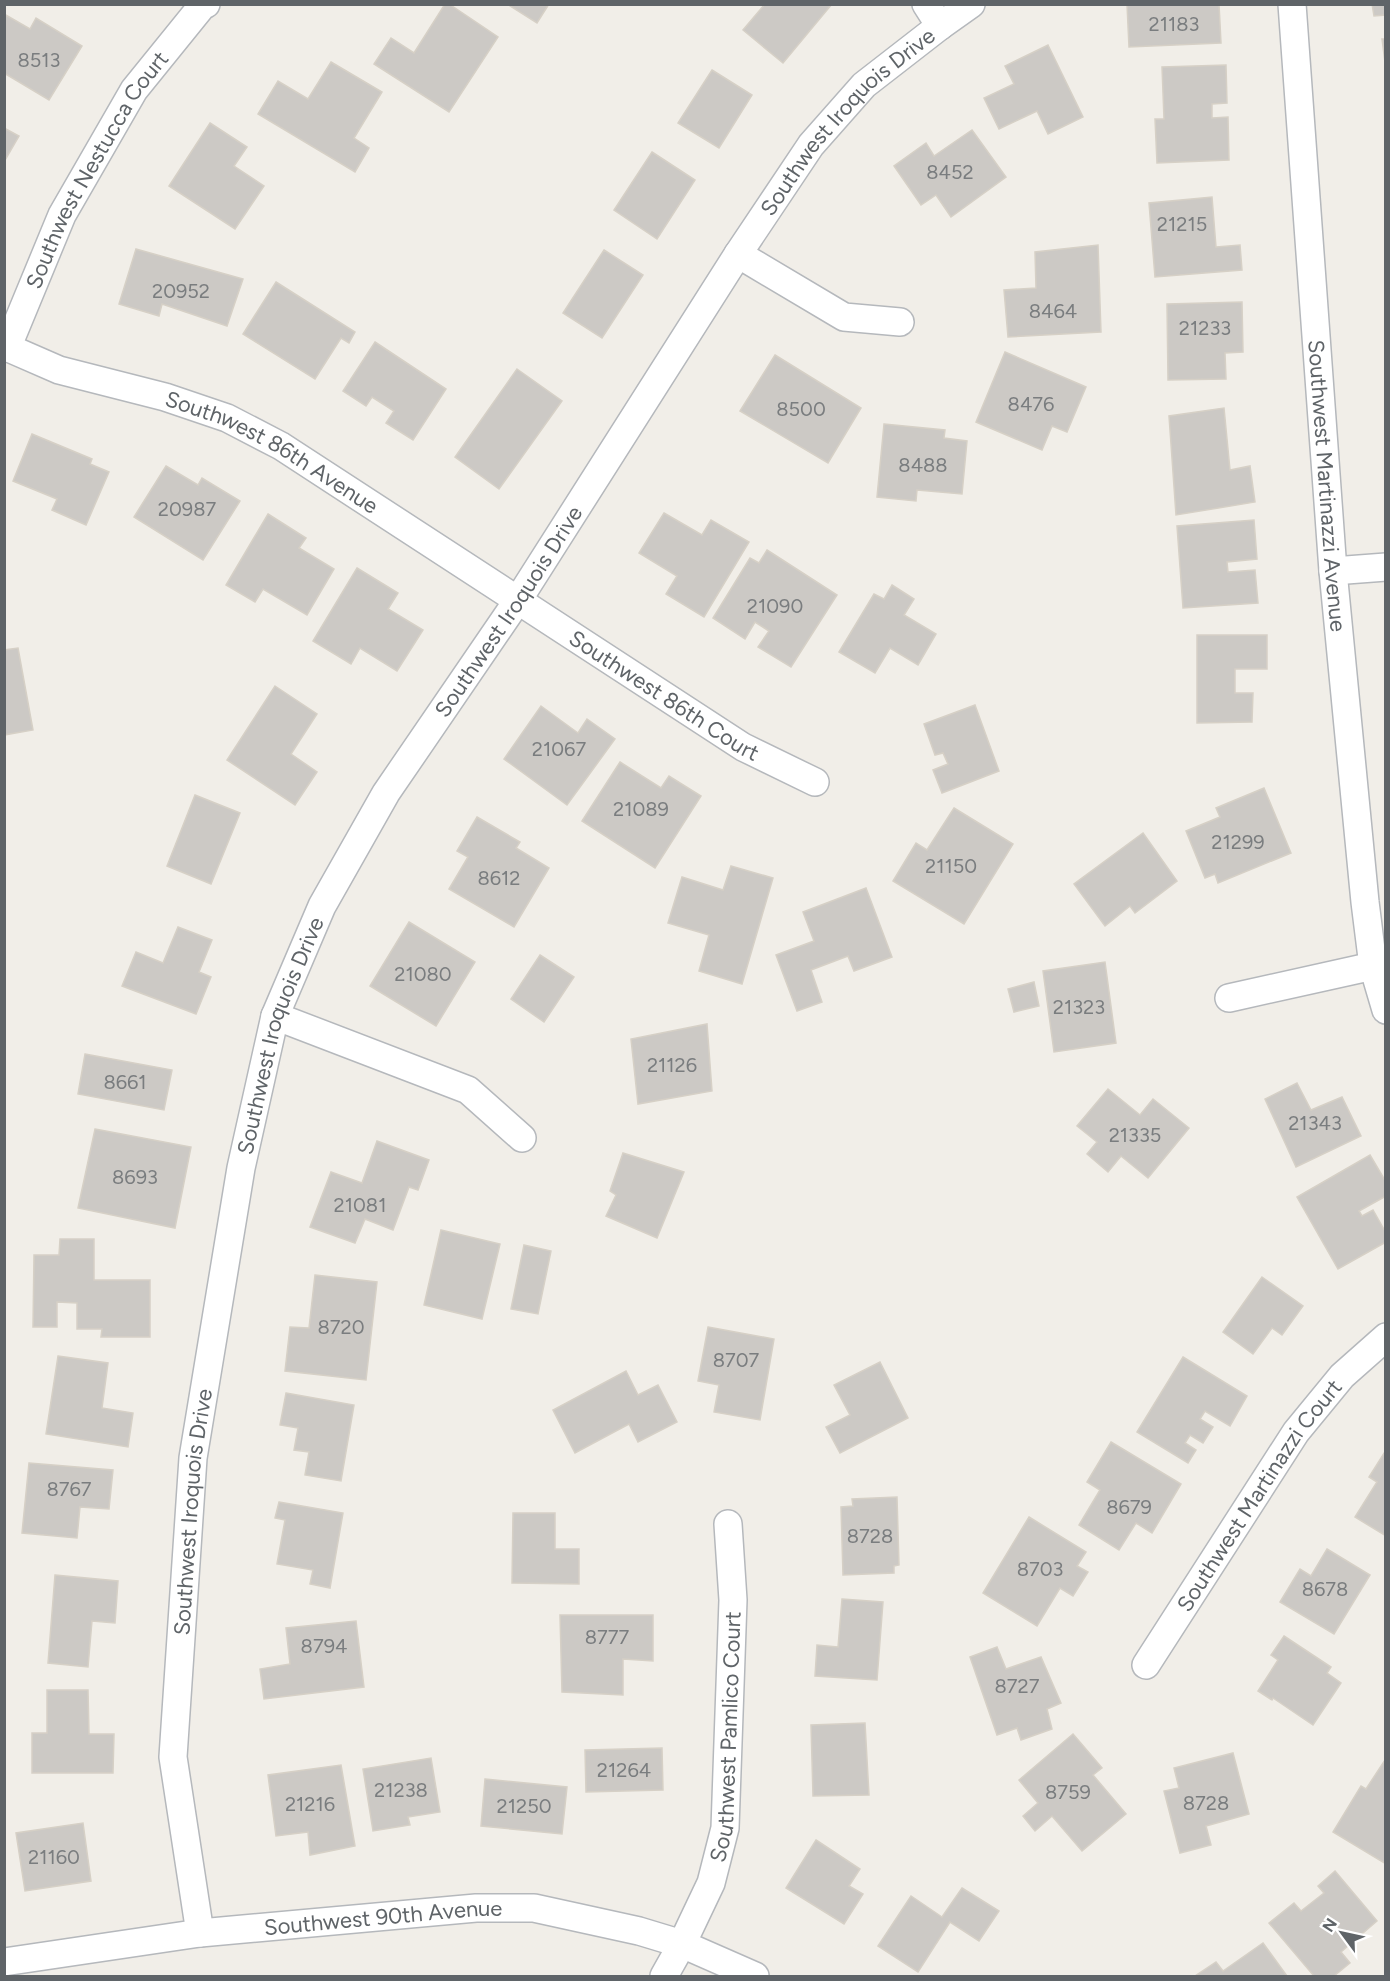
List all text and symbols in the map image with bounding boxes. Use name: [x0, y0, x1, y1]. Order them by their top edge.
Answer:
house number: 21183: [1149, 12, 1199, 36]
street label: Southwest Iroquois Drive: [754, 22, 940, 220]
street label: Southwest Nestucca Court: [20, 45, 174, 293]
house number: 8513: [18, 48, 60, 72]
house number: 8452: [926, 160, 974, 184]
house number: 21215: [1157, 212, 1207, 236]
house number: 20952: [152, 279, 210, 303]
house number: 8464: [1029, 299, 1077, 323]
house number: 21233: [1179, 316, 1231, 340]
street label: Southwest Martinazzi Avenue: [1303, 339, 1352, 633]
street label: Southwest 86th Avenue: [162, 385, 384, 519]
house number: 8476: [1008, 392, 1054, 416]
house number: 8500: [776, 397, 826, 421]
house number: 8488: [898, 453, 948, 477]
house number: 20987: [158, 497, 216, 521]
street label: Southwest Iroquois Drive: [429, 501, 588, 722]
house number: 21090: [747, 594, 803, 618]
street label: Southwest 86th Court: [564, 624, 764, 766]
house number: 21067: [532, 737, 586, 761]
house number: 21089: [613, 797, 669, 821]
house number: 21299: [1211, 830, 1265, 854]
house number: 21150: [925, 854, 977, 878]
house number: 8612: [477, 866, 521, 890]
street label: Southwest Iroquois Drive: [231, 913, 329, 1157]
house number: 21080: [394, 962, 452, 986]
house number: 21323: [1053, 995, 1105, 1019]
house number: 21126: [647, 1053, 697, 1077]
house number: 8661: [103, 1070, 147, 1094]
house number: 21343: [1288, 1111, 1342, 1135]
house number: 21335: [1109, 1123, 1161, 1147]
house number: 8693: [112, 1165, 158, 1189]
house number: 21081: [334, 1193, 386, 1217]
house number: 8720: [317, 1315, 365, 1339]
house number: 8707: [713, 1348, 760, 1372]
street label: Southwest Martinazzi Court: [1171, 1374, 1347, 1616]
street label: Southwest Iroquois Drive: [168, 1387, 218, 1636]
house number: 8767: [46, 1477, 92, 1501]
house number: 8679: [1106, 1495, 1152, 1519]
house number: 8728: [847, 1524, 893, 1548]
house number: 8703: [1017, 1557, 1063, 1581]
house number: 8678: [1302, 1577, 1348, 1601]
street label: Southwest Pamlico Court: [703, 1611, 746, 1865]
house number: 8777: [585, 1625, 630, 1649]
house number: 8794: [301, 1634, 347, 1658]
house number: 8727: [995, 1674, 1040, 1698]
house number: 21264: [597, 1758, 651, 1782]
house number: 21238: [374, 1778, 428, 1802]
house number: 8759: [1045, 1780, 1091, 1804]
house number: 8728: [1183, 1791, 1229, 1815]
house number: 21216: [285, 1792, 335, 1816]
house number: 21250: [497, 1794, 551, 1818]
house number: 21160: [28, 1845, 80, 1869]
street label: Southwest 90th Avenue: [263, 1894, 502, 1941]
north arrow: [1312, 1903, 1372, 1963]
text: N: [1319, 1915, 1341, 1935]

